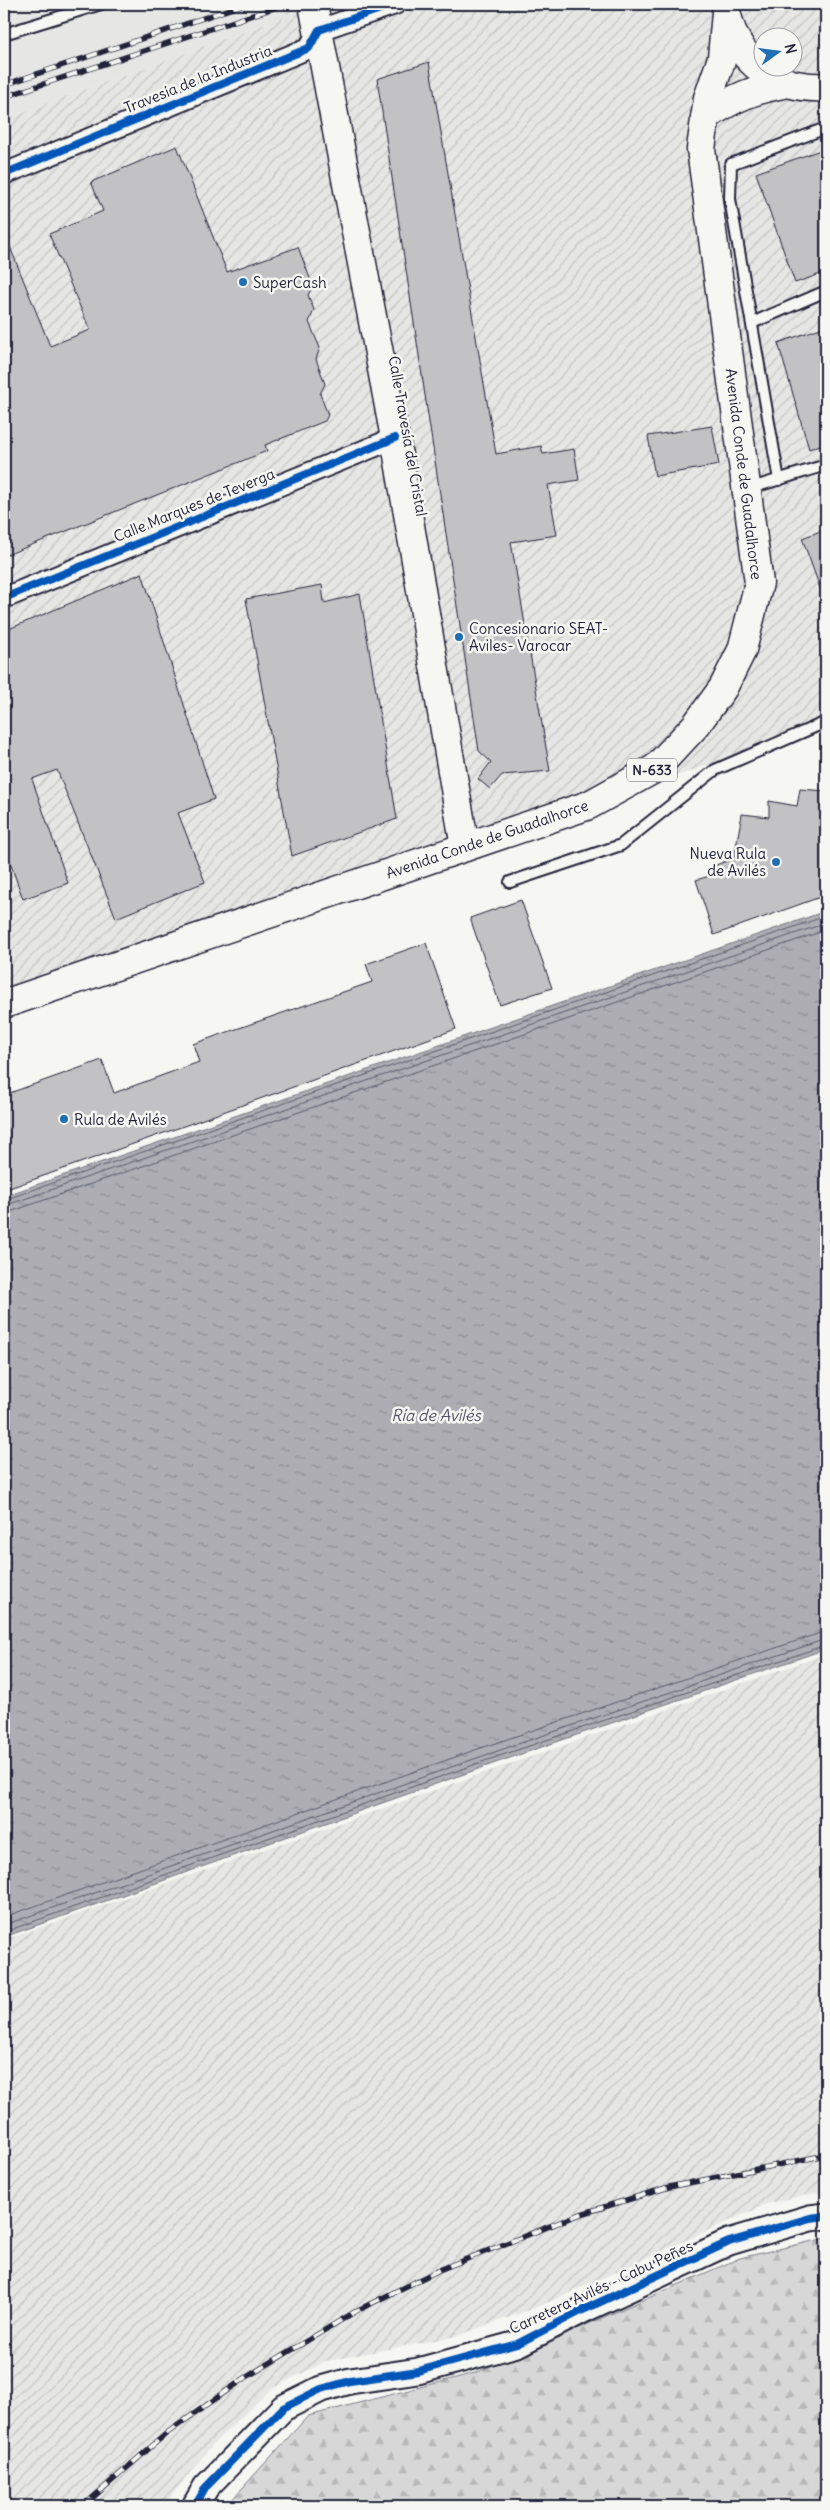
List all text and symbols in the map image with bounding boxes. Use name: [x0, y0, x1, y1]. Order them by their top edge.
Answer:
north arrow: [752, 28, 802, 78]
street label: Travesía de la Industria: [121, 41, 275, 117]
text: N: [781, 42, 801, 56]
place label: SuperCash: [253, 273, 327, 292]
marker: SuperCash: [237, 276, 249, 288]
street label: Calle Travesía del Cristal: [385, 354, 431, 518]
street label: Avenida Conde de Guadalhorce: [722, 367, 766, 581]
street label: Calle Marques de Teverga: [111, 464, 278, 546]
place label: Concesionario SEAT- Aviles- Varocar: [469, 619, 608, 655]
marker: Concesionario SEAT- Aviles- Varocar: [453, 631, 465, 643]
road number: N-633: [627, 758, 677, 782]
street label: Avenida Conde de Guadalhorce: [383, 795, 591, 883]
place label: Nueva Rula de Avilés: [689, 844, 766, 880]
marker: Nueva Rula de Avilés: [770, 856, 782, 868]
place label: Rula de Avilés: [74, 1110, 167, 1129]
marker: Rula de Avilés: [58, 1113, 70, 1125]
water label: Ría de Avilés: [391, 1405, 481, 1425]
street label: Carretera Avilés - Cabu Peñes: [506, 2236, 696, 2338]

